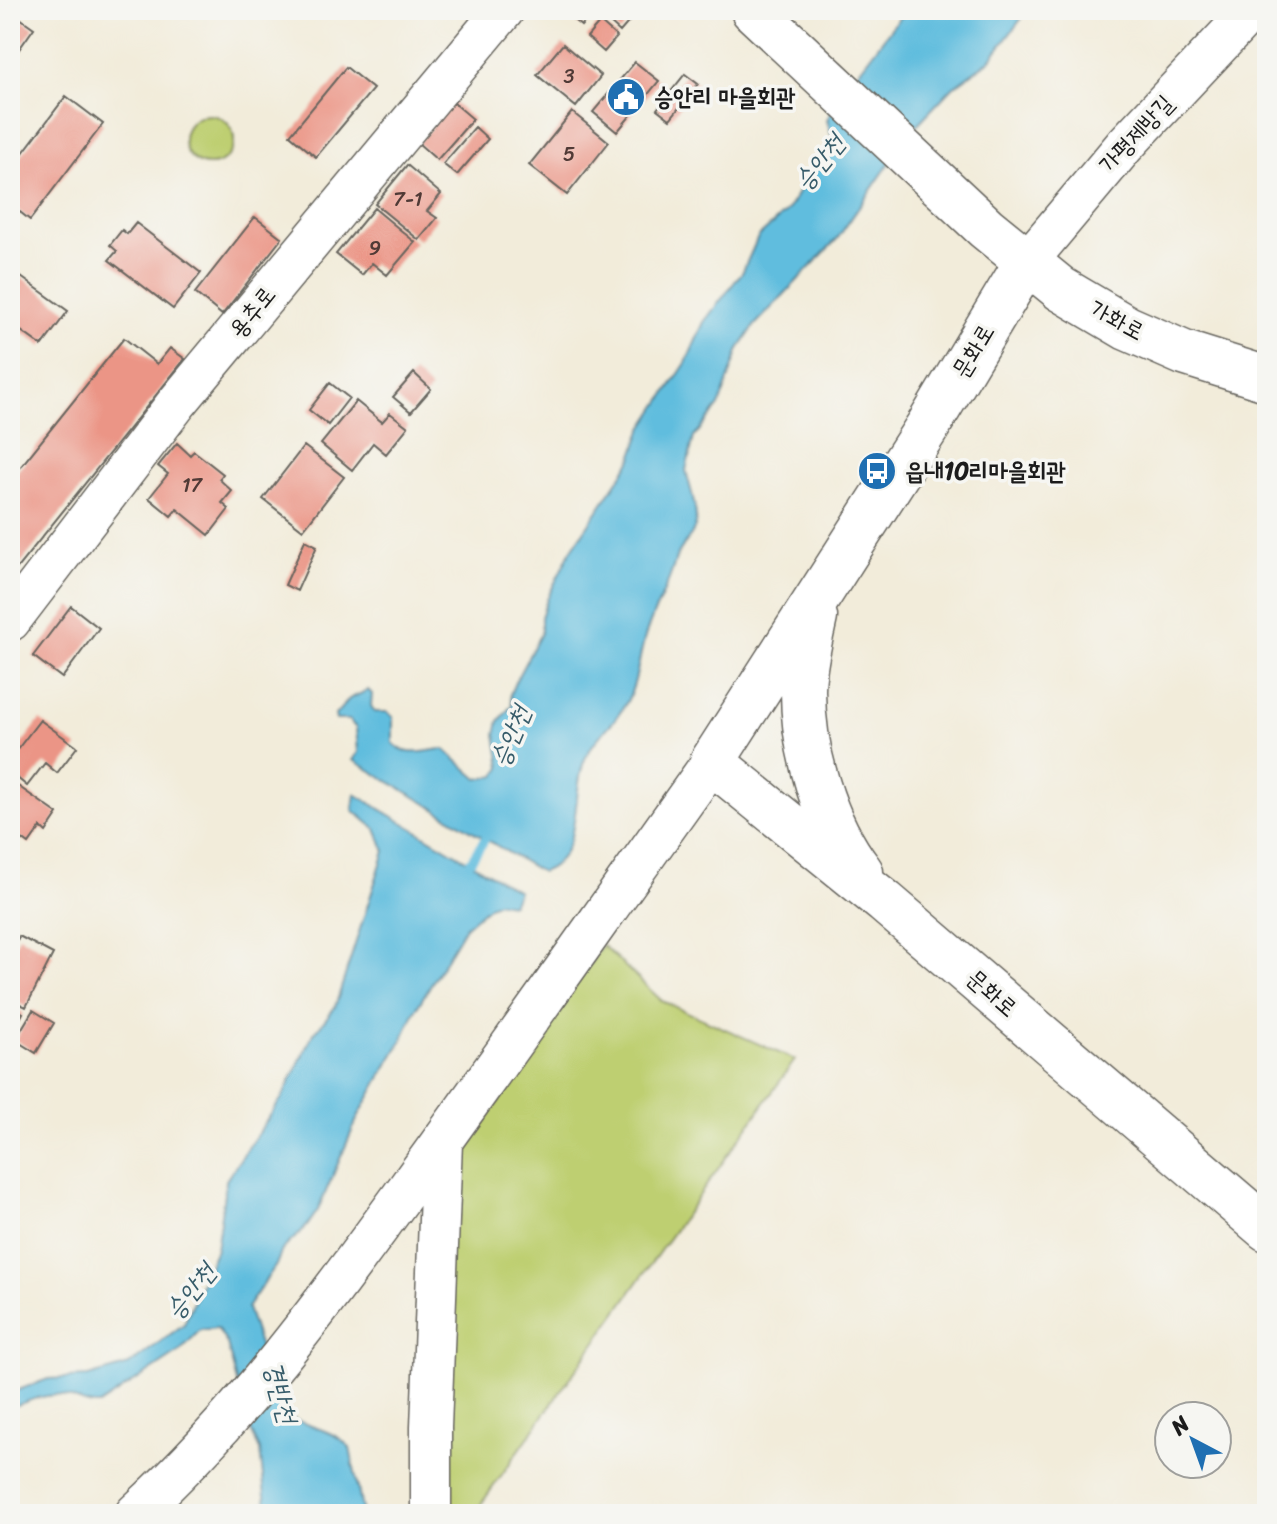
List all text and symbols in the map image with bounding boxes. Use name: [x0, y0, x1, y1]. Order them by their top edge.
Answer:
house number: 3: [564, 59, 575, 94]
public building icon: 승안리 마을회관: [605, 76, 647, 118]
place label: 승안리 마을회관: [654, 76, 796, 118]
street label: 가평제방길: [1088, 84, 1184, 184]
water label: 승안천: [781, 121, 859, 201]
house number: 5: [563, 137, 575, 172]
house number: 7-1: [393, 182, 423, 217]
house number: 9: [369, 231, 381, 266]
street label: 용추로: [217, 276, 287, 348]
street label: 가화로: [1082, 288, 1152, 352]
street label: 문화로: [940, 315, 1006, 387]
bus stop icon: 읍내10리마을회관: [856, 450, 898, 492]
place label: 읍내10리마을회관: [905, 450, 1066, 492]
house number: 17: [182, 468, 204, 503]
water label: 승안천: [477, 695, 545, 774]
street label: 문화로: [956, 958, 1028, 1028]
water label: 승안천: [152, 1250, 230, 1330]
water label: 경반천: [251, 1356, 312, 1431]
north arrow: [1153, 1400, 1233, 1480]
text: N: [1161, 1405, 1199, 1446]

